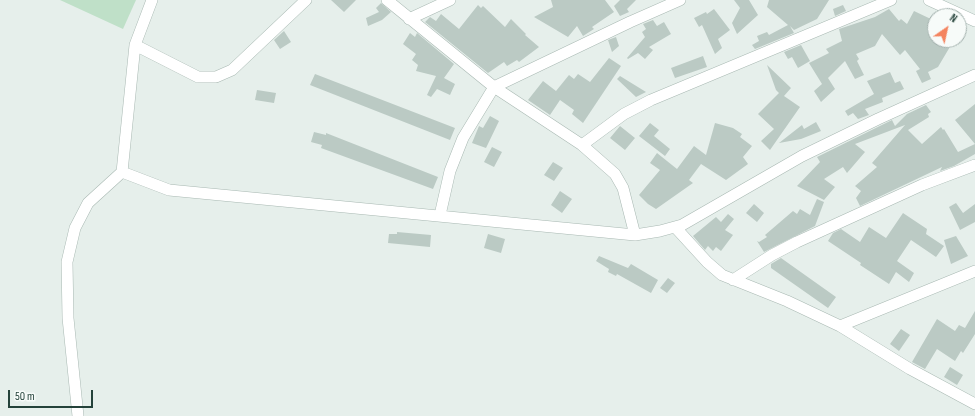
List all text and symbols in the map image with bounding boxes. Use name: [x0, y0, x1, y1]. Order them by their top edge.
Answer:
north arrow: [927, 8, 967, 48]
text: N: [947, 11, 960, 25]
scale bar: [10, 382, 95, 408]
text: 50 m: [15, 389, 35, 404]

